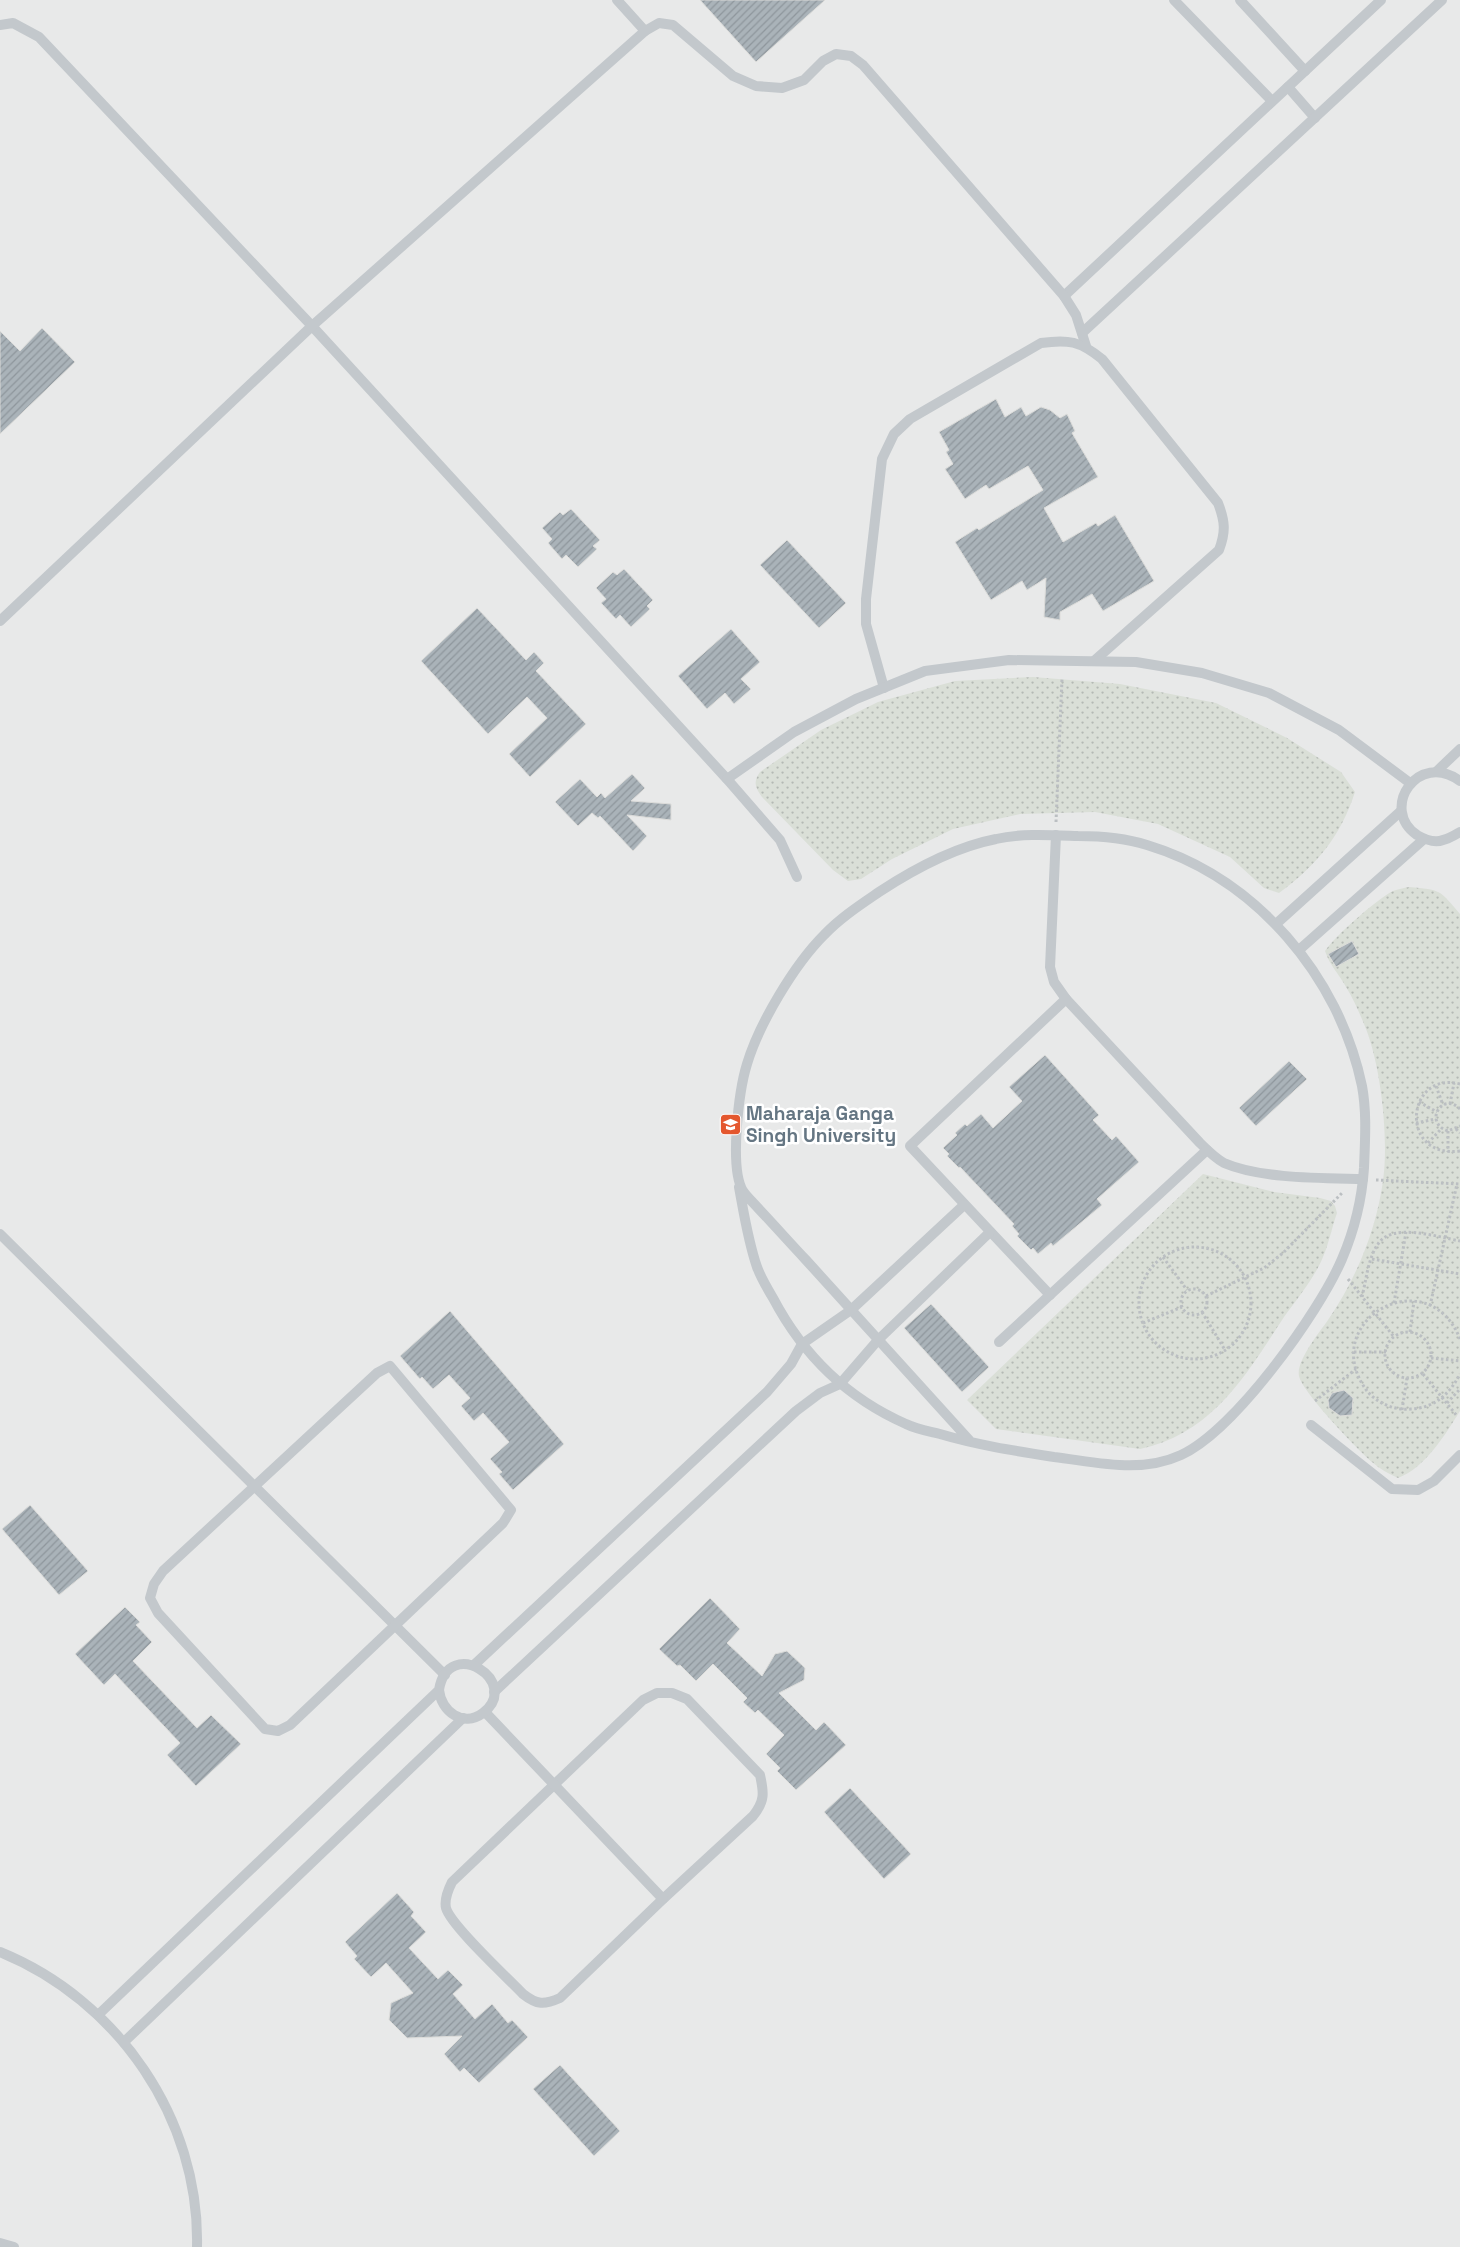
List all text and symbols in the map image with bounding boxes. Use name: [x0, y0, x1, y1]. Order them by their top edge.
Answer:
place label: Maharaja Ganga Singh University: [746, 1101, 896, 1148]
school or university icon: Maharaja Ganga Singh University: [718, 1112, 742, 1136]

